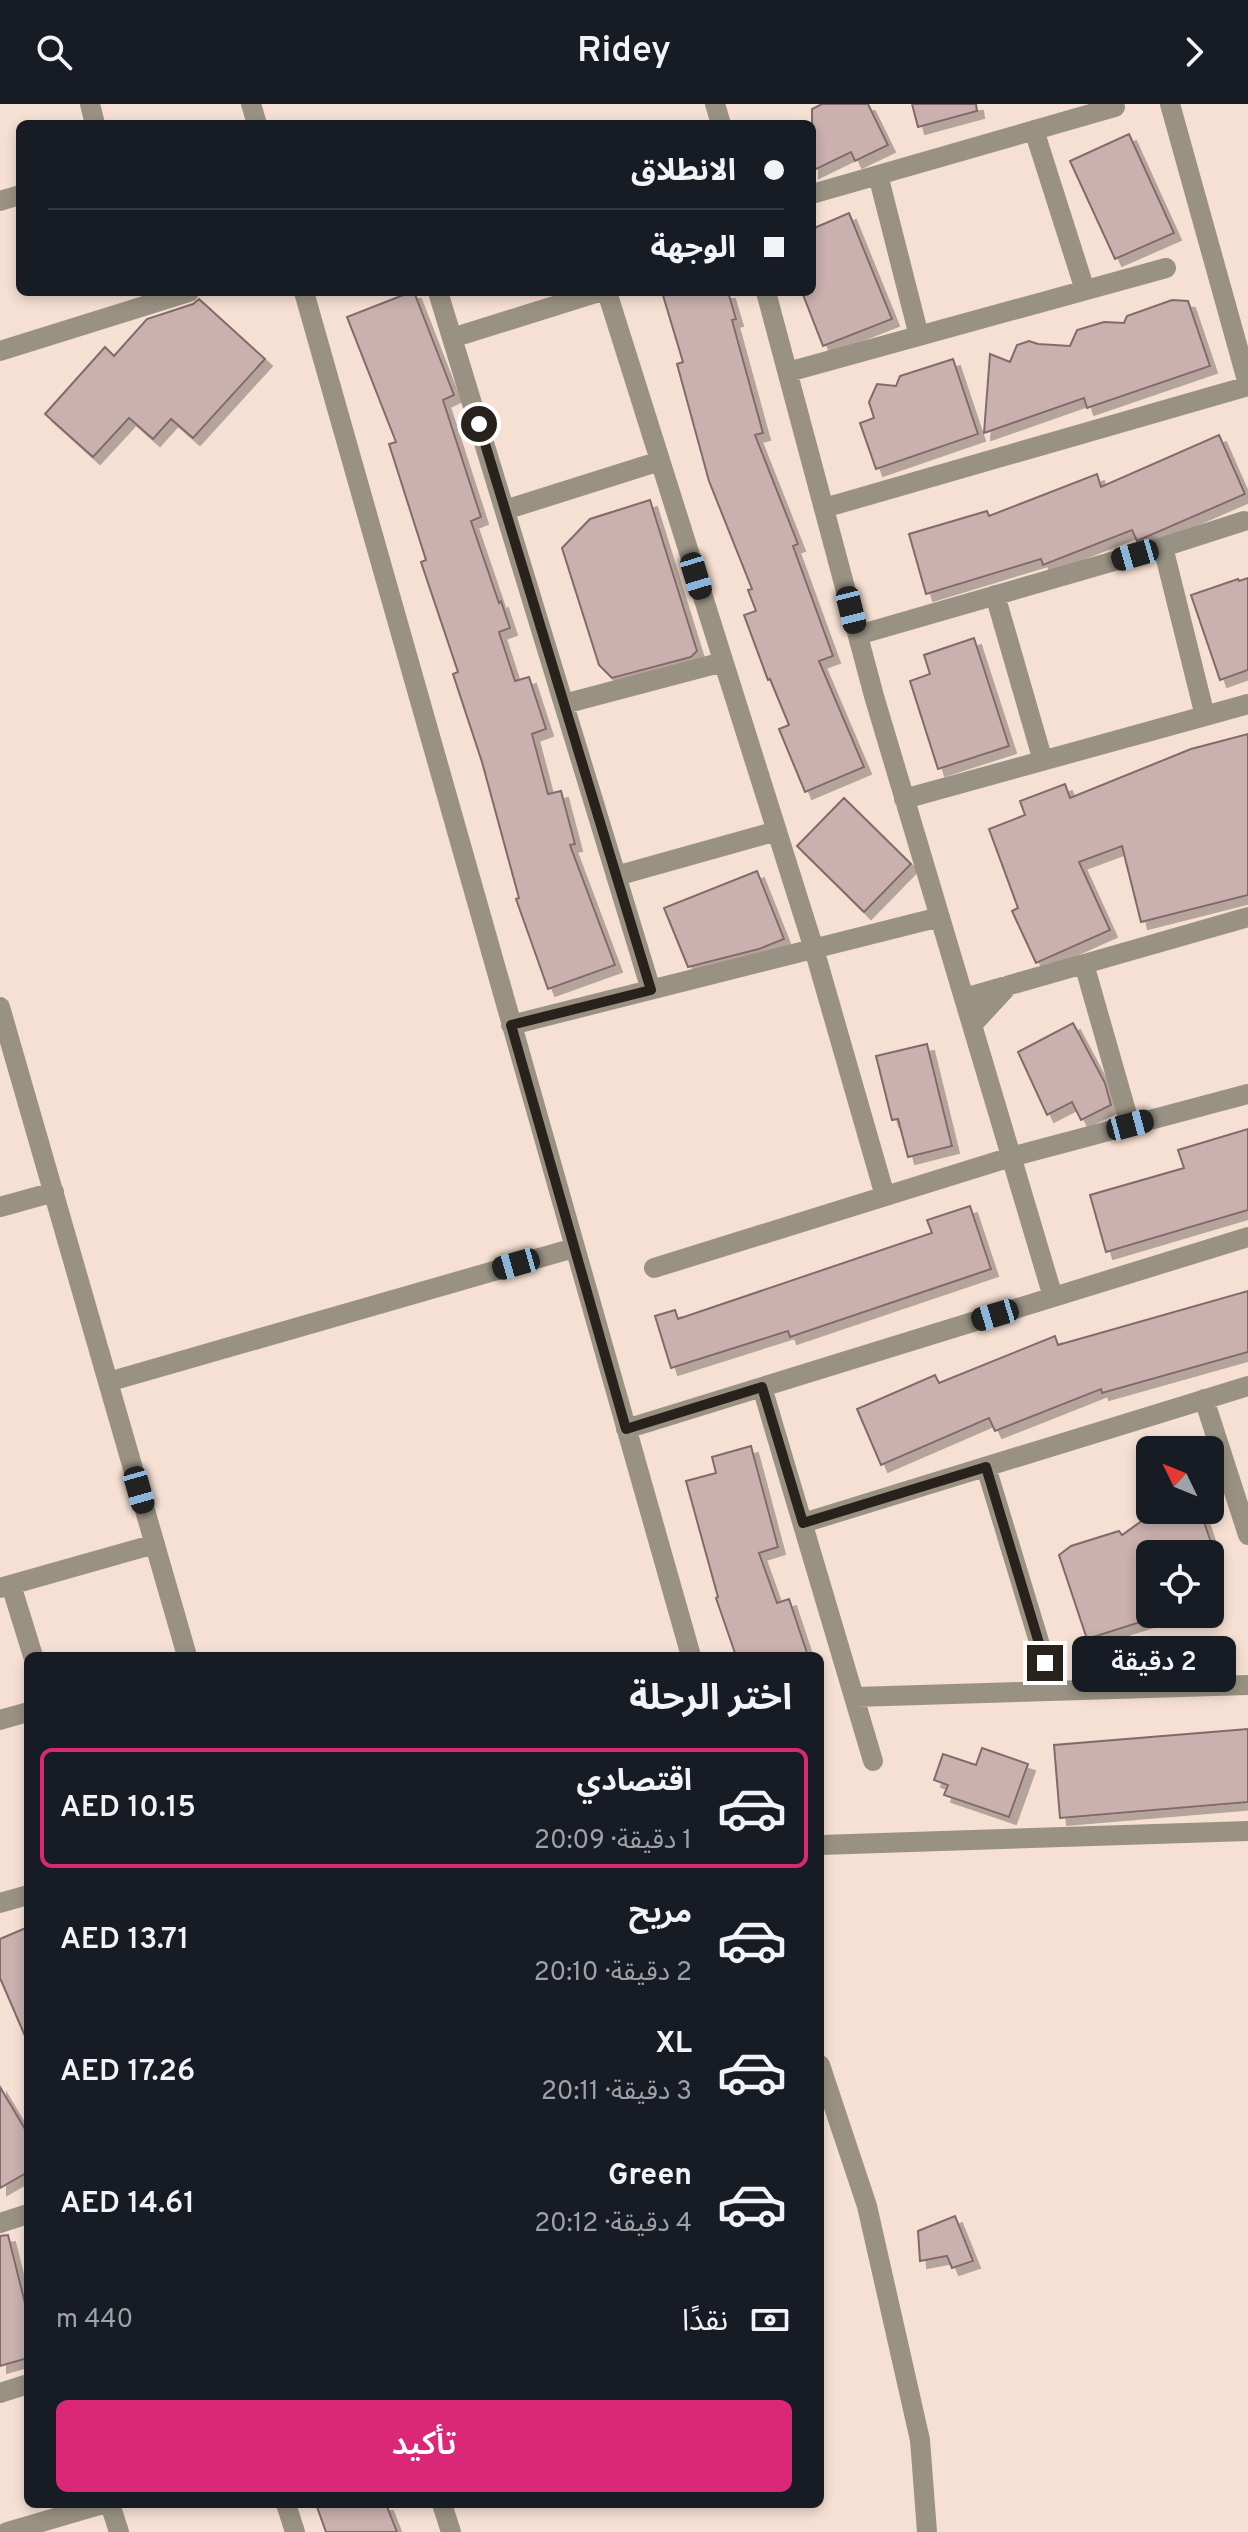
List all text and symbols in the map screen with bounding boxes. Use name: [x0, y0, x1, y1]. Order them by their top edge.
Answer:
text: Ridey: [577, 29, 671, 75]
icon: search: [32, 30, 76, 74]
icon: forward: [1172, 30, 1216, 74]
text: الانطلاق: [631, 154, 736, 191]
text: الوجهة: [651, 231, 736, 268]
route start: [461, 406, 497, 442]
car: [1109, 537, 1161, 573]
car: [678, 550, 714, 602]
car: [834, 584, 868, 636]
car: [1104, 1107, 1156, 1143]
car: [490, 1246, 542, 1282]
car: [969, 1297, 1021, 1333]
north arrow: [1136, 1436, 1224, 1524]
map controls: [1136, 1436, 1224, 1628]
car: [121, 1464, 157, 1516]
button: locate: [1136, 1540, 1224, 1628]
callout: 2 دقيقة: [1073, 1635, 1237, 1691]
route end: [1027, 1645, 1063, 1681]
text: 2 دقيقة: [1111, 1647, 1197, 1680]
text: اختر الرحلة: [629, 1677, 792, 1723]
text: اقتصادي: [577, 1764, 692, 1801]
icon: car: [716, 1772, 788, 1844]
text: AED 10.15: [60, 1790, 196, 1827]
text: 1 دقيقة · 20:09: [534, 1825, 692, 1858]
text: مريح: [629, 1896, 692, 1933]
icon: car: [716, 1904, 788, 1976]
text: AED 13.71: [60, 1922, 189, 1959]
text: 2 دقيقة · 20:10: [534, 1957, 692, 1990]
text: XL: [655, 2026, 692, 2063]
icon: car: [716, 2036, 788, 2108]
text: AED 17.26: [60, 2054, 195, 2091]
text: 3 دقيقة · 20:11: [541, 2076, 692, 2109]
text: Green: [608, 2158, 692, 2195]
icon: car: [716, 2168, 788, 2240]
text: AED 14.61: [60, 2186, 195, 2223]
text: 4 دقيقة · 20:12: [534, 2208, 692, 2241]
icon: cash: [748, 2298, 792, 2342]
text: 440 m: [56, 2304, 133, 2337]
text: نقدًا: [682, 2304, 728, 2341]
button: تأكيد: [56, 2400, 792, 2492]

